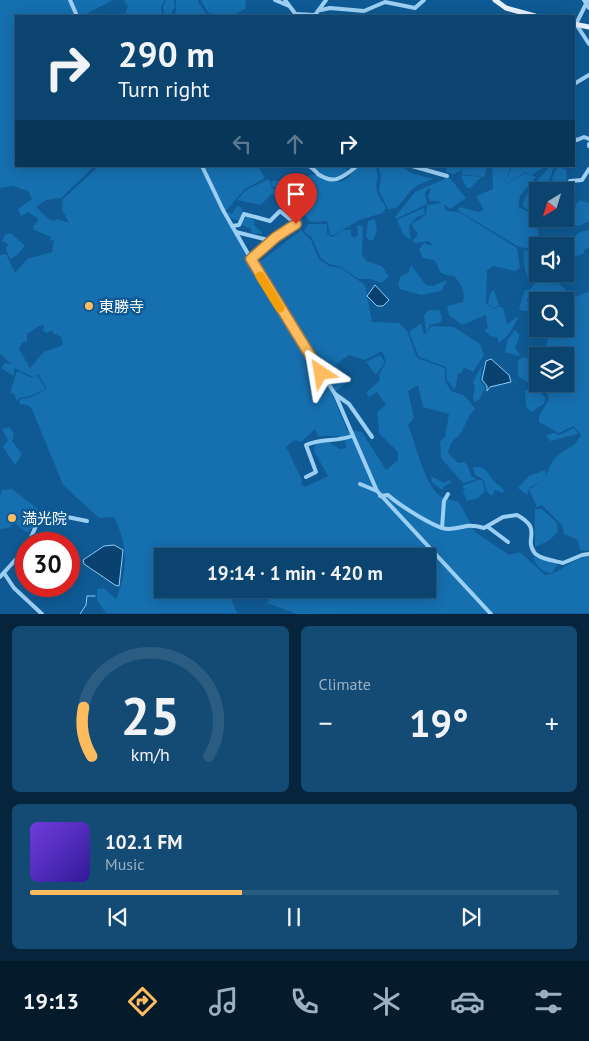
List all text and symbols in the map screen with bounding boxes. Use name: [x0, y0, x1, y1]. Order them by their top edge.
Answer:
text: 290 m: [118, 31, 215, 77]
icon: right: [35, 35, 100, 100]
text: Turn right: [118, 75, 210, 103]
icon: left: [228, 130, 256, 158]
icon: ahead: [281, 130, 309, 158]
icon: right: [334, 130, 362, 158]
pin: [275, 173, 317, 224]
icon: arrive: [282, 180, 310, 208]
north arrow: [529, 182, 574, 228]
map controls: [529, 182, 574, 392]
button: sound: [529, 237, 574, 282]
button: search: [529, 292, 574, 337]
place label: 東勝寺: [99, 297, 144, 316]
marker: 東勝寺: [83, 300, 95, 312]
position arrow: [294, 346, 346, 398]
button: layers: [529, 347, 574, 392]
place label: 満光院: [22, 509, 67, 528]
marker: 満光院: [6, 512, 18, 524]
speed limit sign: 30: [15, 532, 80, 597]
text: 19:14 · 1 min · 420 m: [207, 561, 383, 585]
text: Climate: [319, 674, 371, 694]
text: 25: [121, 682, 180, 749]
text: 19°: [409, 698, 469, 747]
text: −: [319, 704, 333, 741]
text: +: [545, 704, 559, 741]
text: km/h: [131, 743, 170, 766]
text: 102.1 FM: [105, 830, 182, 854]
text: Music: [105, 854, 145, 874]
icon: previous: [104, 903, 132, 931]
icon: pause: [280, 903, 308, 931]
icon: next: [457, 903, 485, 931]
icon: directions: [125, 984, 160, 1019]
icon: music: [206, 984, 241, 1019]
icon: phone: [287, 984, 322, 1019]
icon: climate: [369, 984, 404, 1019]
icon: car: [450, 984, 485, 1019]
icon: filters: [531, 984, 566, 1019]
text: 19:13: [23, 987, 79, 1015]

